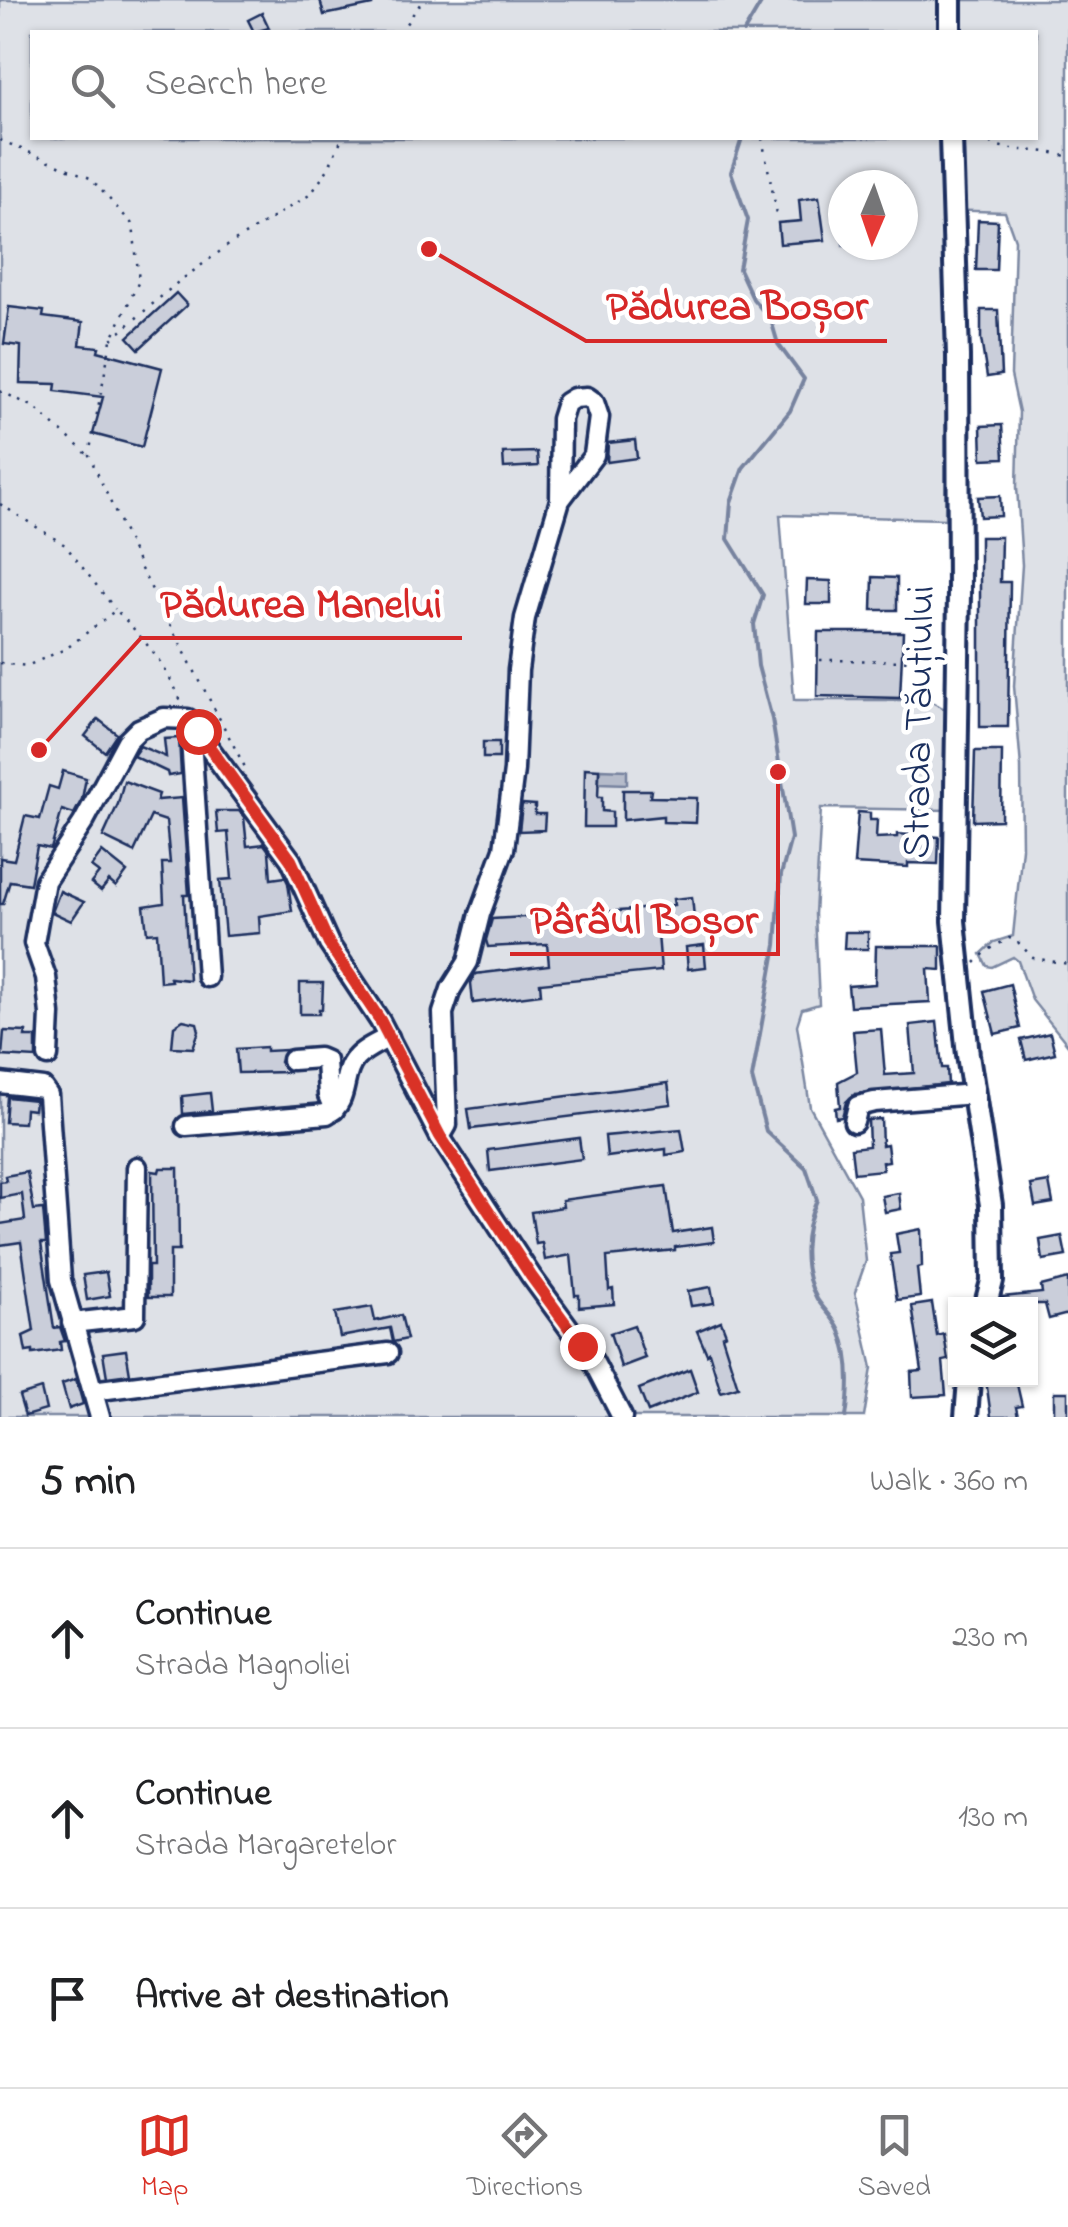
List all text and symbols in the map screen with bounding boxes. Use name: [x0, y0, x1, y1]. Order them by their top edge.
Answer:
search box: [30, 30, 1038, 140]
text: Search here: [145, 57, 327, 113]
icon: search: [65, 58, 120, 113]
north arrow: [828, 170, 918, 260]
callout: Pădurea Boșor: [586, 269, 887, 341]
text: Pădurea Boșor: [606, 278, 869, 339]
callout: Pădurea Manelui: [141, 566, 462, 638]
text: Pădurea Manelui: [160, 576, 442, 637]
street label: Strada Tăuțiului: [889, 585, 953, 859]
route start: [176, 709, 222, 755]
callout: Pârâul Boșor: [510, 882, 778, 954]
text: Pârâul Boșor: [530, 892, 759, 953]
map controls: [948, 1297, 1038, 1387]
button: layers: [948, 1297, 1038, 1387]
route end: [560, 1324, 606, 1370]
text: 5 min: [40, 1452, 135, 1513]
text: Walk · 360 m: [870, 1459, 1028, 1506]
text: Continue: [135, 1587, 271, 1643]
icon: ahead: [40, 1611, 95, 1666]
text: 230 m: [952, 1615, 1028, 1662]
text: Strada Magnoliei: [135, 1643, 351, 1690]
text: Continue: [135, 1767, 271, 1823]
icon: ahead: [40, 1791, 95, 1846]
text: 130 m: [958, 1795, 1028, 1842]
text: Strada Margaretelor: [135, 1823, 396, 1870]
text: Arrive at destination: [135, 1970, 449, 2026]
icon: arrive: [40, 1971, 95, 2026]
tab: Map: [137, 2108, 192, 2209]
tab: Directions: [467, 2108, 583, 2209]
tab: Saved: [858, 2108, 931, 2209]

